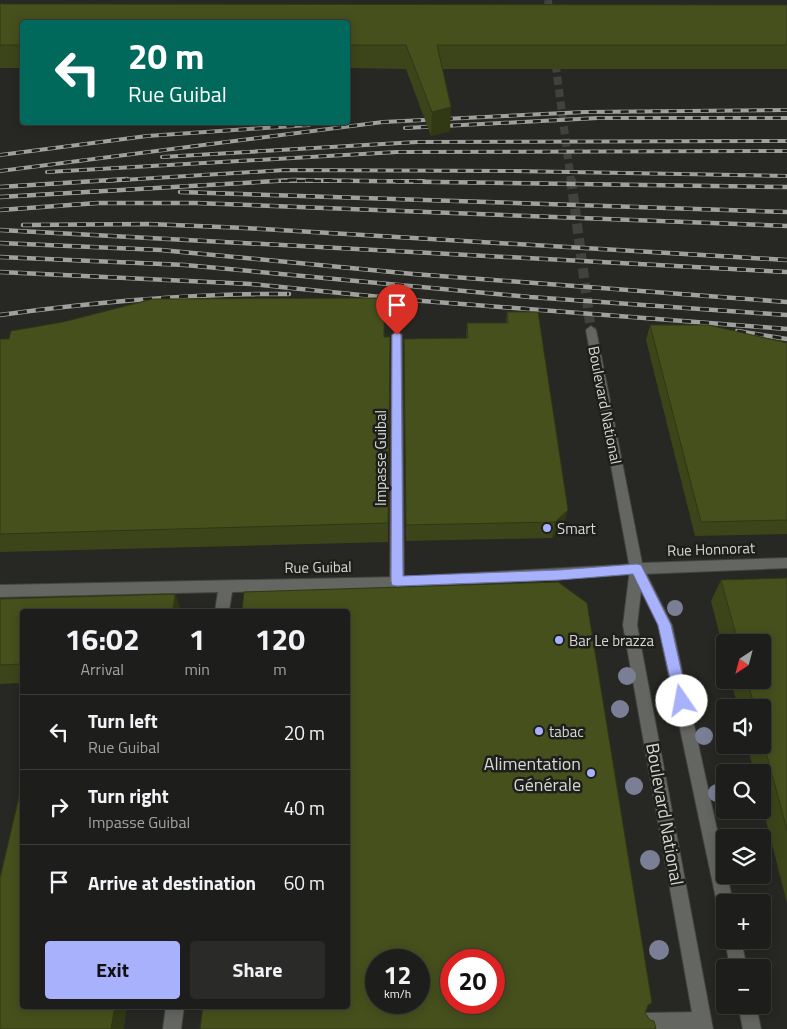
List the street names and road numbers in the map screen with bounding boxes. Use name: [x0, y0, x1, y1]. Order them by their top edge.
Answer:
street label: Boulevard National: [582, 344, 628, 466]
street label: Impasse Guibal: [369, 410, 392, 506]
street label: Rue Honnorat: [667, 536, 756, 562]
street label: Rue Guibal: [284, 555, 352, 579]
street label: Boulevard National: [639, 741, 691, 887]

